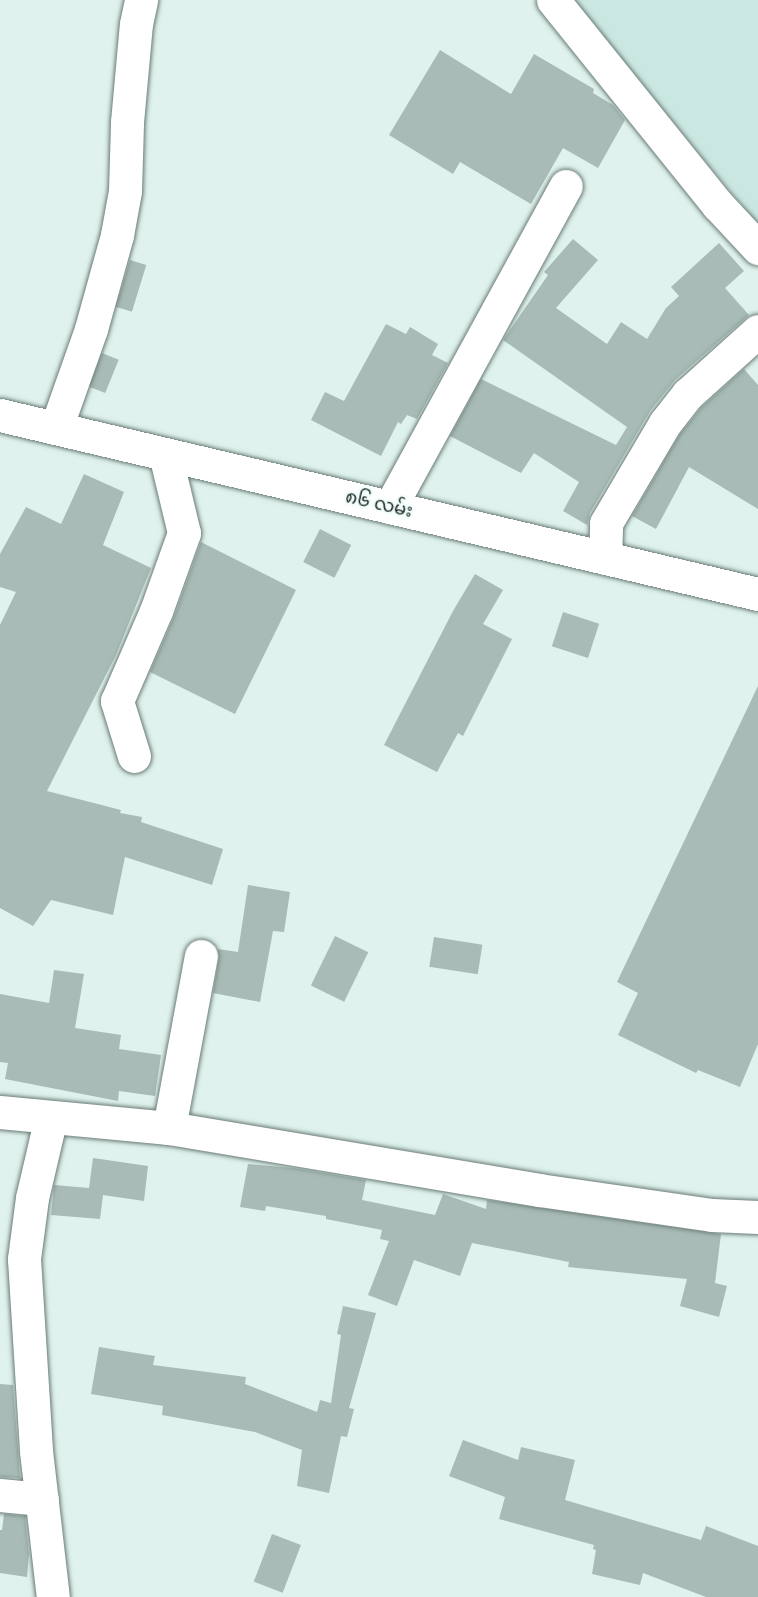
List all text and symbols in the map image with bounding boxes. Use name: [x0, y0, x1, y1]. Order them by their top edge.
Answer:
street label: ၈၆ လမ်း: [343, 486, 415, 522]

